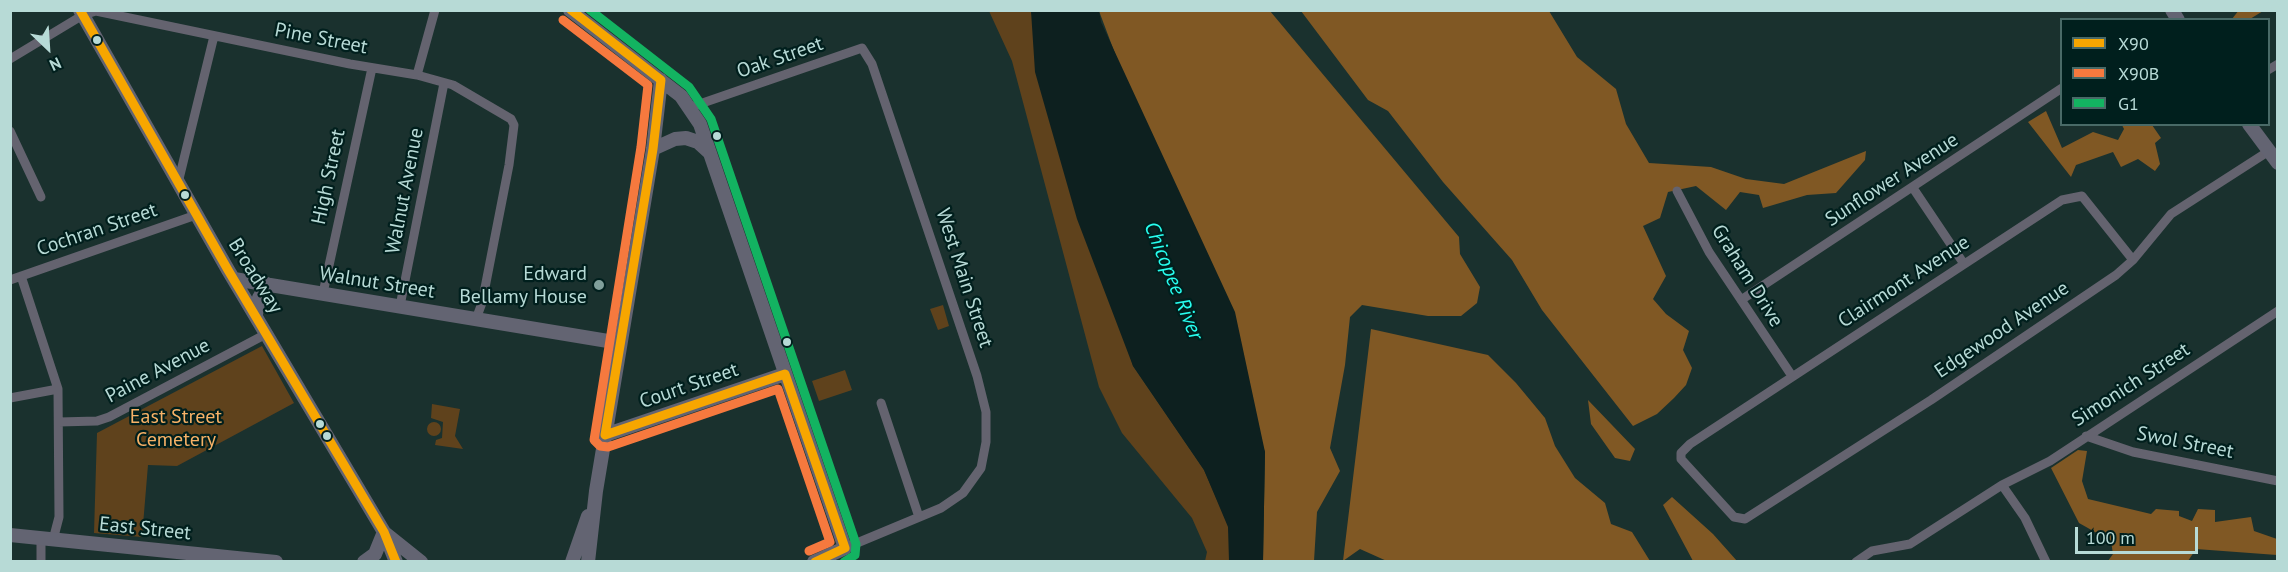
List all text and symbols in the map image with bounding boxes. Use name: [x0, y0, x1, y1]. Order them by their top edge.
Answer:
north arrow: [18, 18, 78, 78]
street label: Pine Street: [273, 18, 369, 60]
legend: [2060, 18, 2270, 126]
street label: Oak Street: [734, 32, 826, 84]
text: X90: [2118, 32, 2149, 55]
unlabelled marker: [91, 34, 103, 46]
text: N: [47, 53, 65, 76]
text: X90B: [2118, 62, 2159, 85]
text: G1: [2118, 92, 2139, 115]
street label: Walnut Avenue: [381, 126, 429, 256]
street label: High Street: [307, 127, 351, 227]
street label: Sunflower Avenue: [1821, 128, 1963, 232]
unlabelled marker: [711, 130, 723, 142]
unlabelled marker: [179, 189, 191, 201]
street label: Cochran Street: [34, 198, 160, 262]
street label: West Main Street: [930, 205, 998, 351]
water label: Chicopee River: [1138, 218, 1208, 344]
street label: Graham Drive: [1706, 220, 1788, 332]
street label: Clairmont Avenue: [1834, 231, 1974, 333]
street label: Broadway: [223, 234, 287, 318]
street label: Walnut Street: [318, 262, 436, 304]
place label: Edward Bellamy House: [459, 262, 587, 309]
street label: Edgewood Avenue: [1930, 276, 2074, 384]
marker: Edward Bellamy House: [592, 278, 606, 292]
street label: Paine Avenue: [102, 333, 214, 409]
unlabelled marker: [781, 336, 793, 348]
street label: Simonich Street: [2068, 338, 2194, 432]
street label: Court Street: [636, 358, 742, 414]
park label: East Street Cemetery: [130, 405, 222, 452]
unlabelled marker: [314, 418, 326, 430]
street label: Swol Street: [2135, 422, 2235, 464]
unlabelled marker: [321, 430, 333, 442]
street label: East Street: [98, 512, 192, 546]
scale bar: [2078, 515, 2201, 553]
text: 100 m: [2086, 526, 2135, 549]

